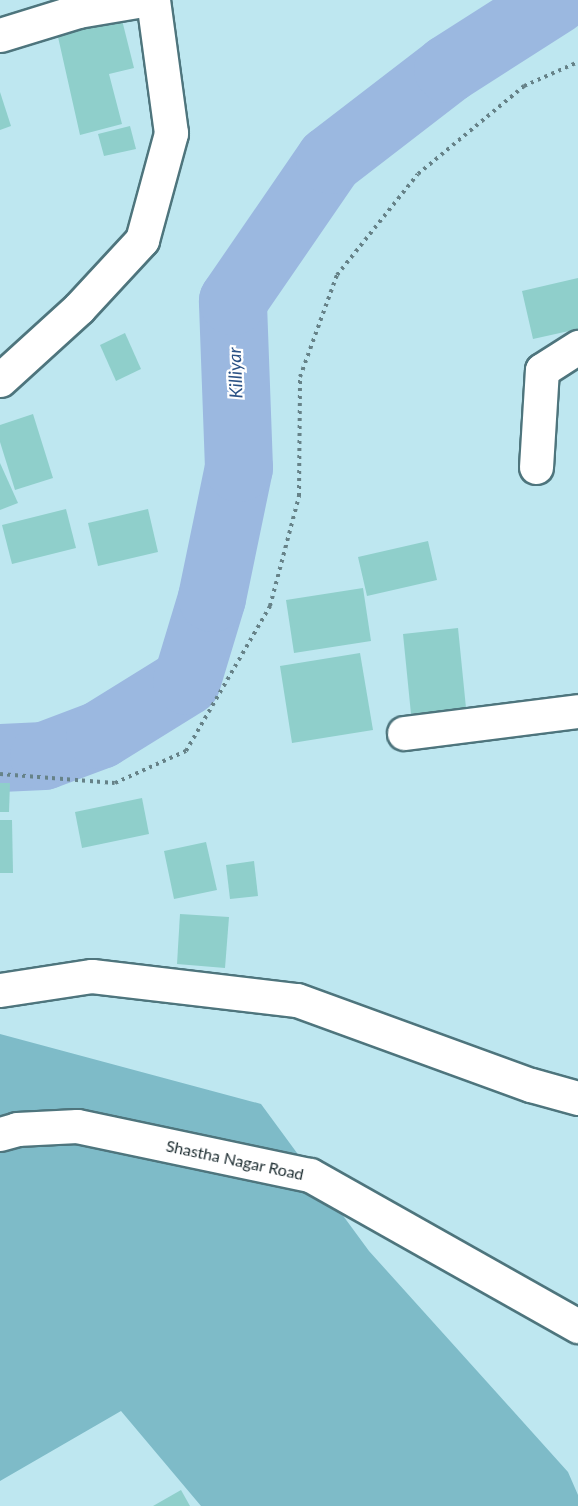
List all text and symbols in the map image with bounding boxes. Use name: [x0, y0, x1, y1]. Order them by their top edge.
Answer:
water label: Killiyar: [223, 347, 247, 399]
street label: Shastha Nagar Road: [164, 1136, 306, 1184]

